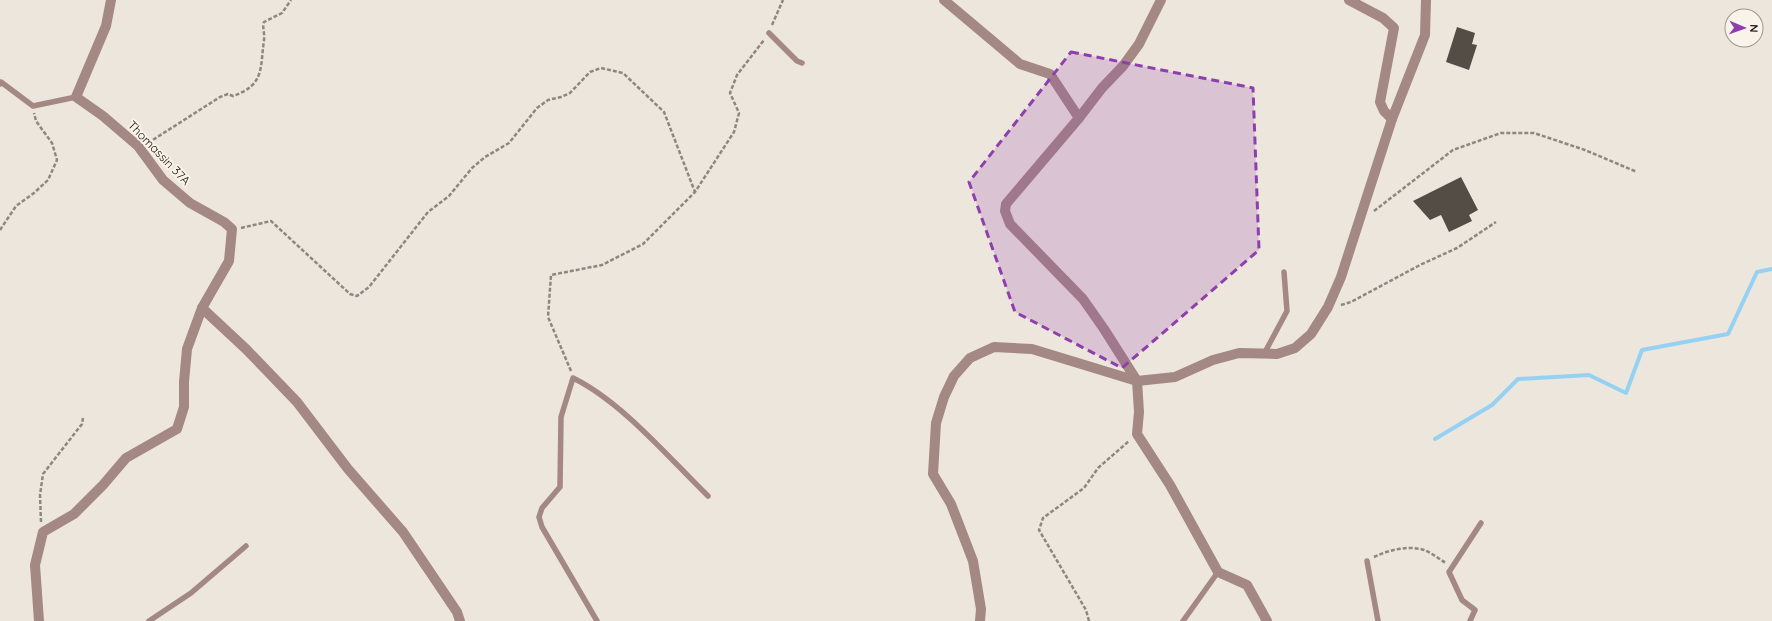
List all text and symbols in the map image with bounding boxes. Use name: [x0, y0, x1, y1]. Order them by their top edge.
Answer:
north arrow: [1724, 8, 1764, 48]
text: N: [1747, 24, 1761, 33]
street label: Thomassin 37A: [125, 117, 194, 188]

